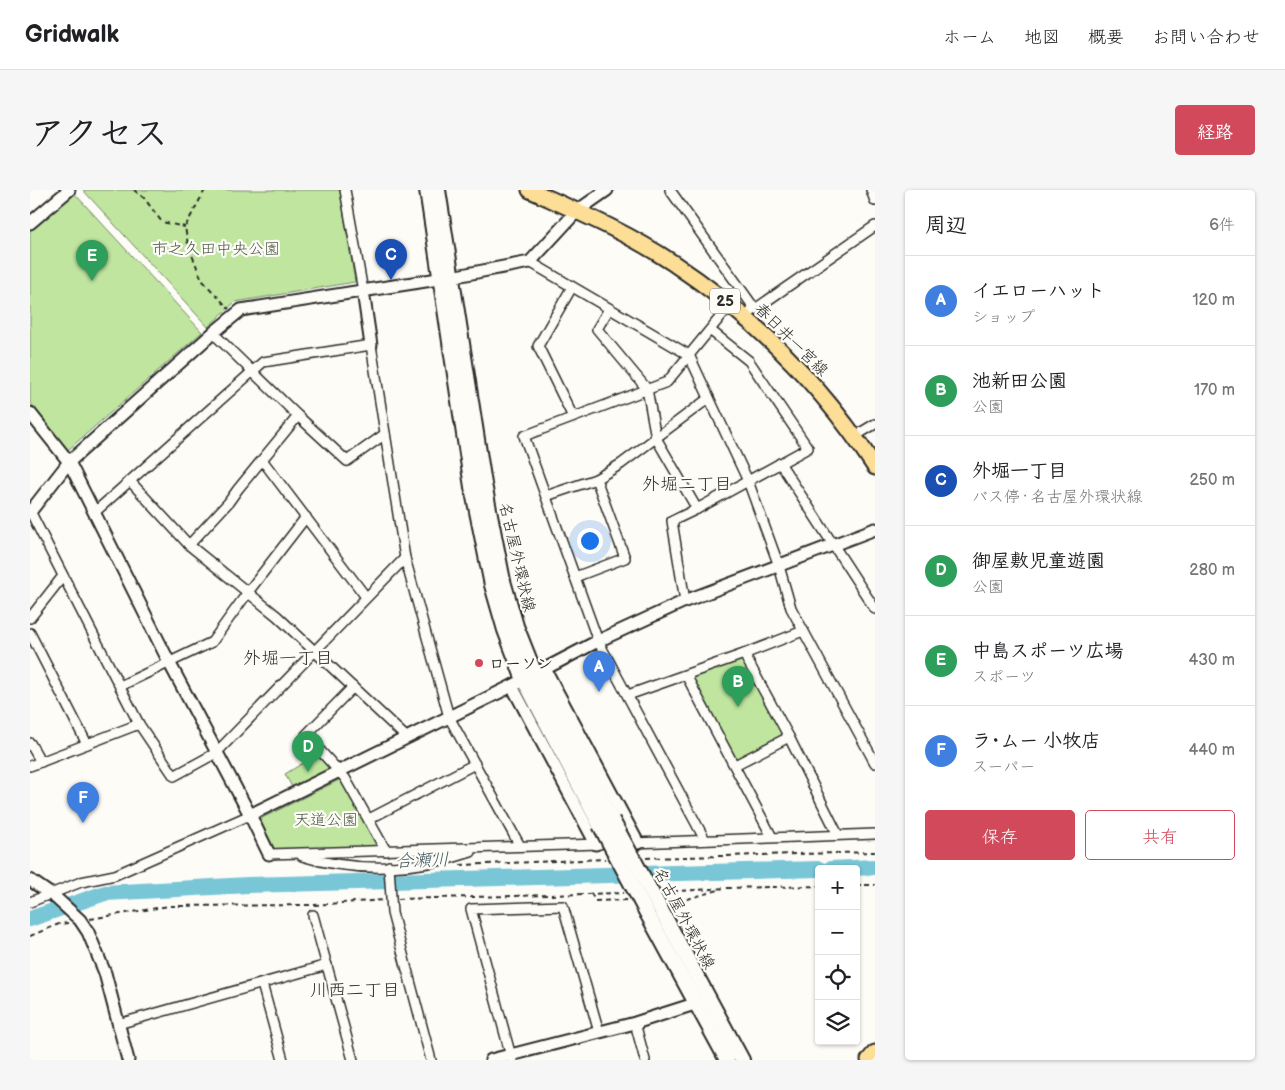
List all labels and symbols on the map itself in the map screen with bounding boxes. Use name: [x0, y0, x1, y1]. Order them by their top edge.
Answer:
pin: C: [375, 239, 407, 280]
pin: E: [76, 240, 108, 281]
park label: 市之久田中央公園: [152, 240, 280, 259]
road number: 25: [710, 288, 740, 314]
street label: 春日井一宮線: [750, 299, 832, 381]
district label: 外堀二丁目: [642, 474, 732, 495]
street label: 名古屋外環状線: [495, 501, 538, 614]
your location: [577, 528, 603, 554]
district label: 外堀一丁目: [243, 648, 333, 669]
pin: A: [583, 651, 615, 692]
place label: ローソン: [489, 655, 553, 674]
marker: ローソン: [473, 657, 485, 669]
pin: B: [722, 666, 754, 707]
pin: D: [292, 731, 324, 772]
pin: F: [67, 782, 99, 823]
park label: 天道公園: [294, 811, 358, 830]
water label: 合瀬川: [395, 849, 449, 872]
street label: 名古屋外環状線: [649, 865, 718, 973]
district label: 川西二丁目: [310, 980, 400, 1001]

